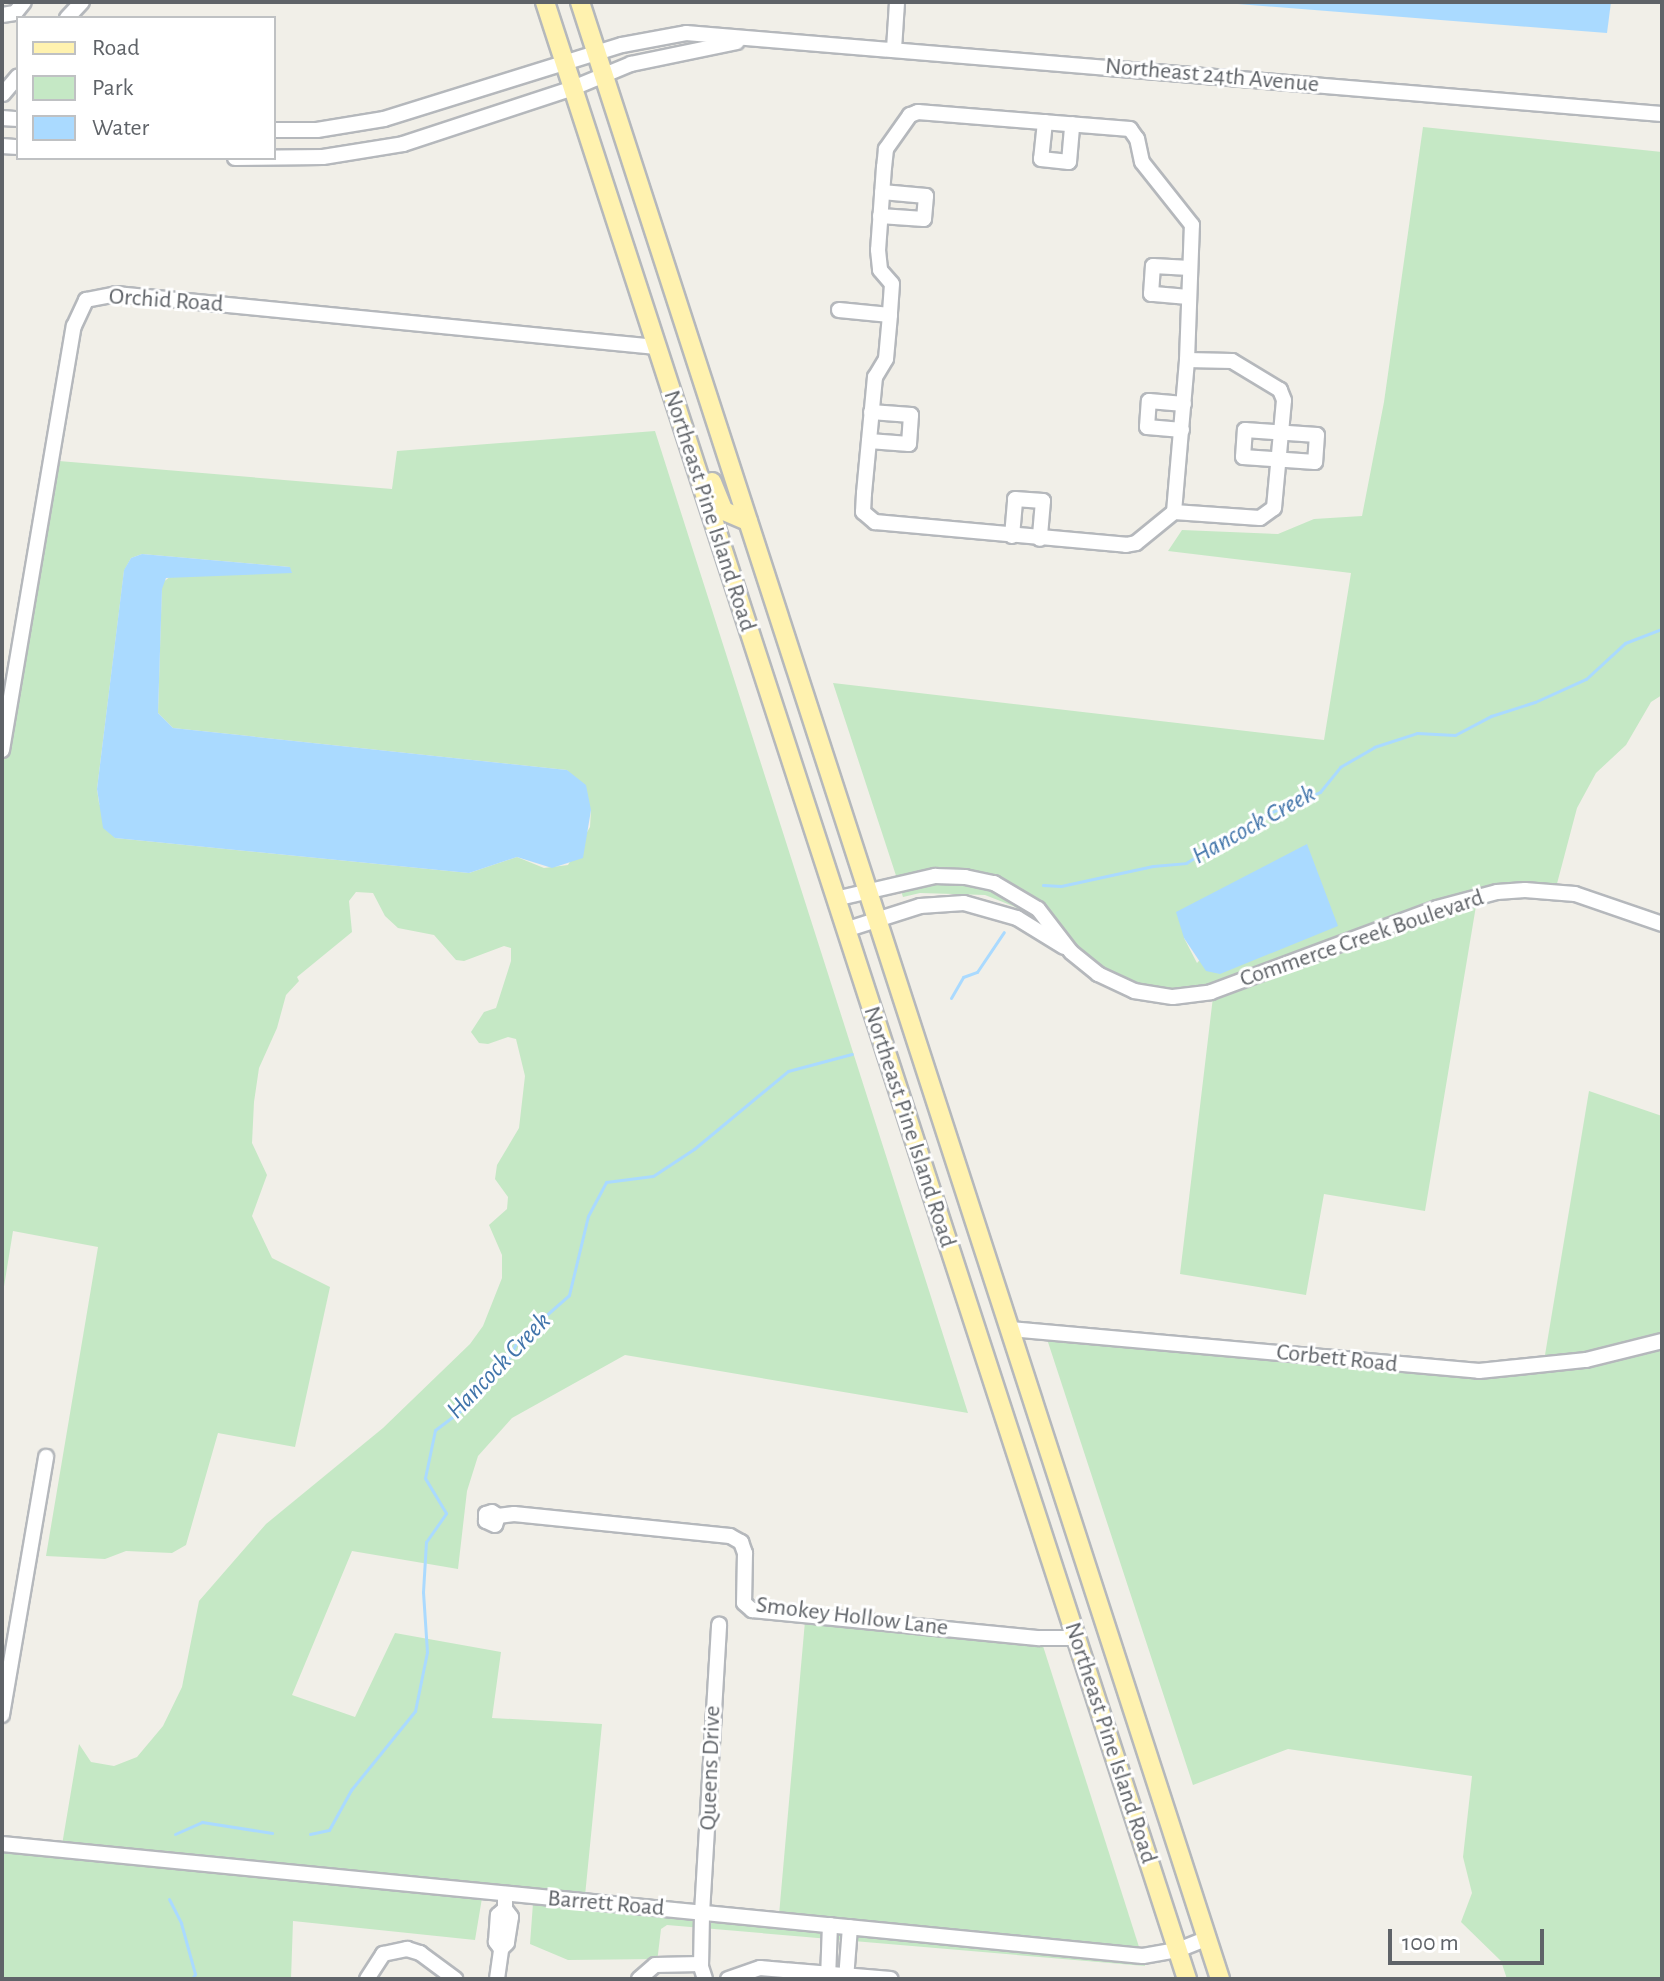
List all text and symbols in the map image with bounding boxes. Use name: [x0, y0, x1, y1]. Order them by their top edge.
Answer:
legend: [16, 16, 276, 160]
text: Road: [92, 36, 140, 60]
street label: Northeast 24th Avenue: [1104, 52, 1320, 100]
text: Park: [92, 76, 133, 100]
text: Water: [92, 116, 149, 140]
street label: Orchid Road: [108, 283, 224, 319]
street label: Northeast Pine Island Road: [656, 387, 762, 635]
water label: Hancock Creek: [1187, 778, 1321, 872]
street label: Commerce Creek Boulevard: [1236, 884, 1488, 994]
street label: Northeast Pine Island Road: [856, 1003, 962, 1251]
water label: Hancock Creek: [440, 1306, 558, 1426]
street label: Corbett Road: [1275, 1338, 1399, 1380]
street label: Smokey Hollow Lane: [754, 1591, 950, 1643]
street label: Northeast Pine Island Road: [1057, 1619, 1163, 1867]
street label: Queens Drive: [694, 1705, 728, 1831]
street label: Barrett Road: [546, 1885, 666, 1923]
scale bar: [1392, 1913, 1548, 1963]
text: 100 m: [1402, 1931, 1459, 1955]

